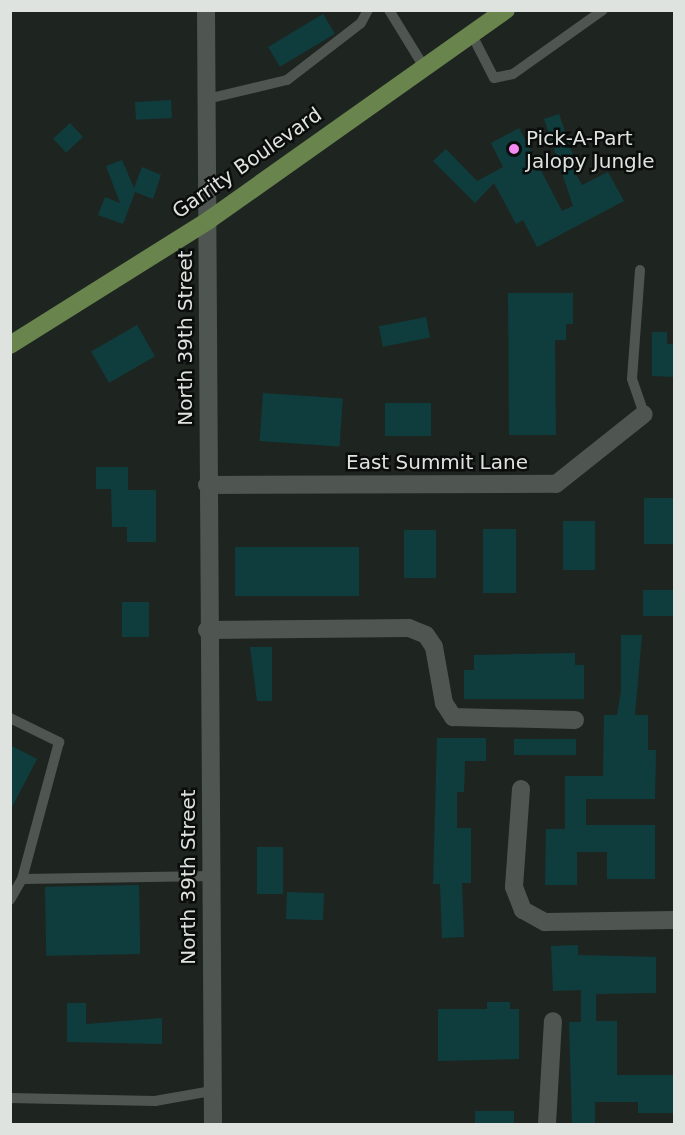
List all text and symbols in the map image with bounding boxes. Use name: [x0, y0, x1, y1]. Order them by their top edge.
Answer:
street label: Garrity Boulevard: [168, 103, 326, 223]
place label: Pick-A-Part Jalopy Jungle: [526, 126, 655, 173]
marker: Pick-A-Part Jalopy Jungle: [507, 142, 521, 156]
street label: North 39th Street: [173, 250, 197, 426]
street label: East Summit Lane: [346, 450, 528, 474]
street label: North 39th Street: [176, 789, 200, 965]

